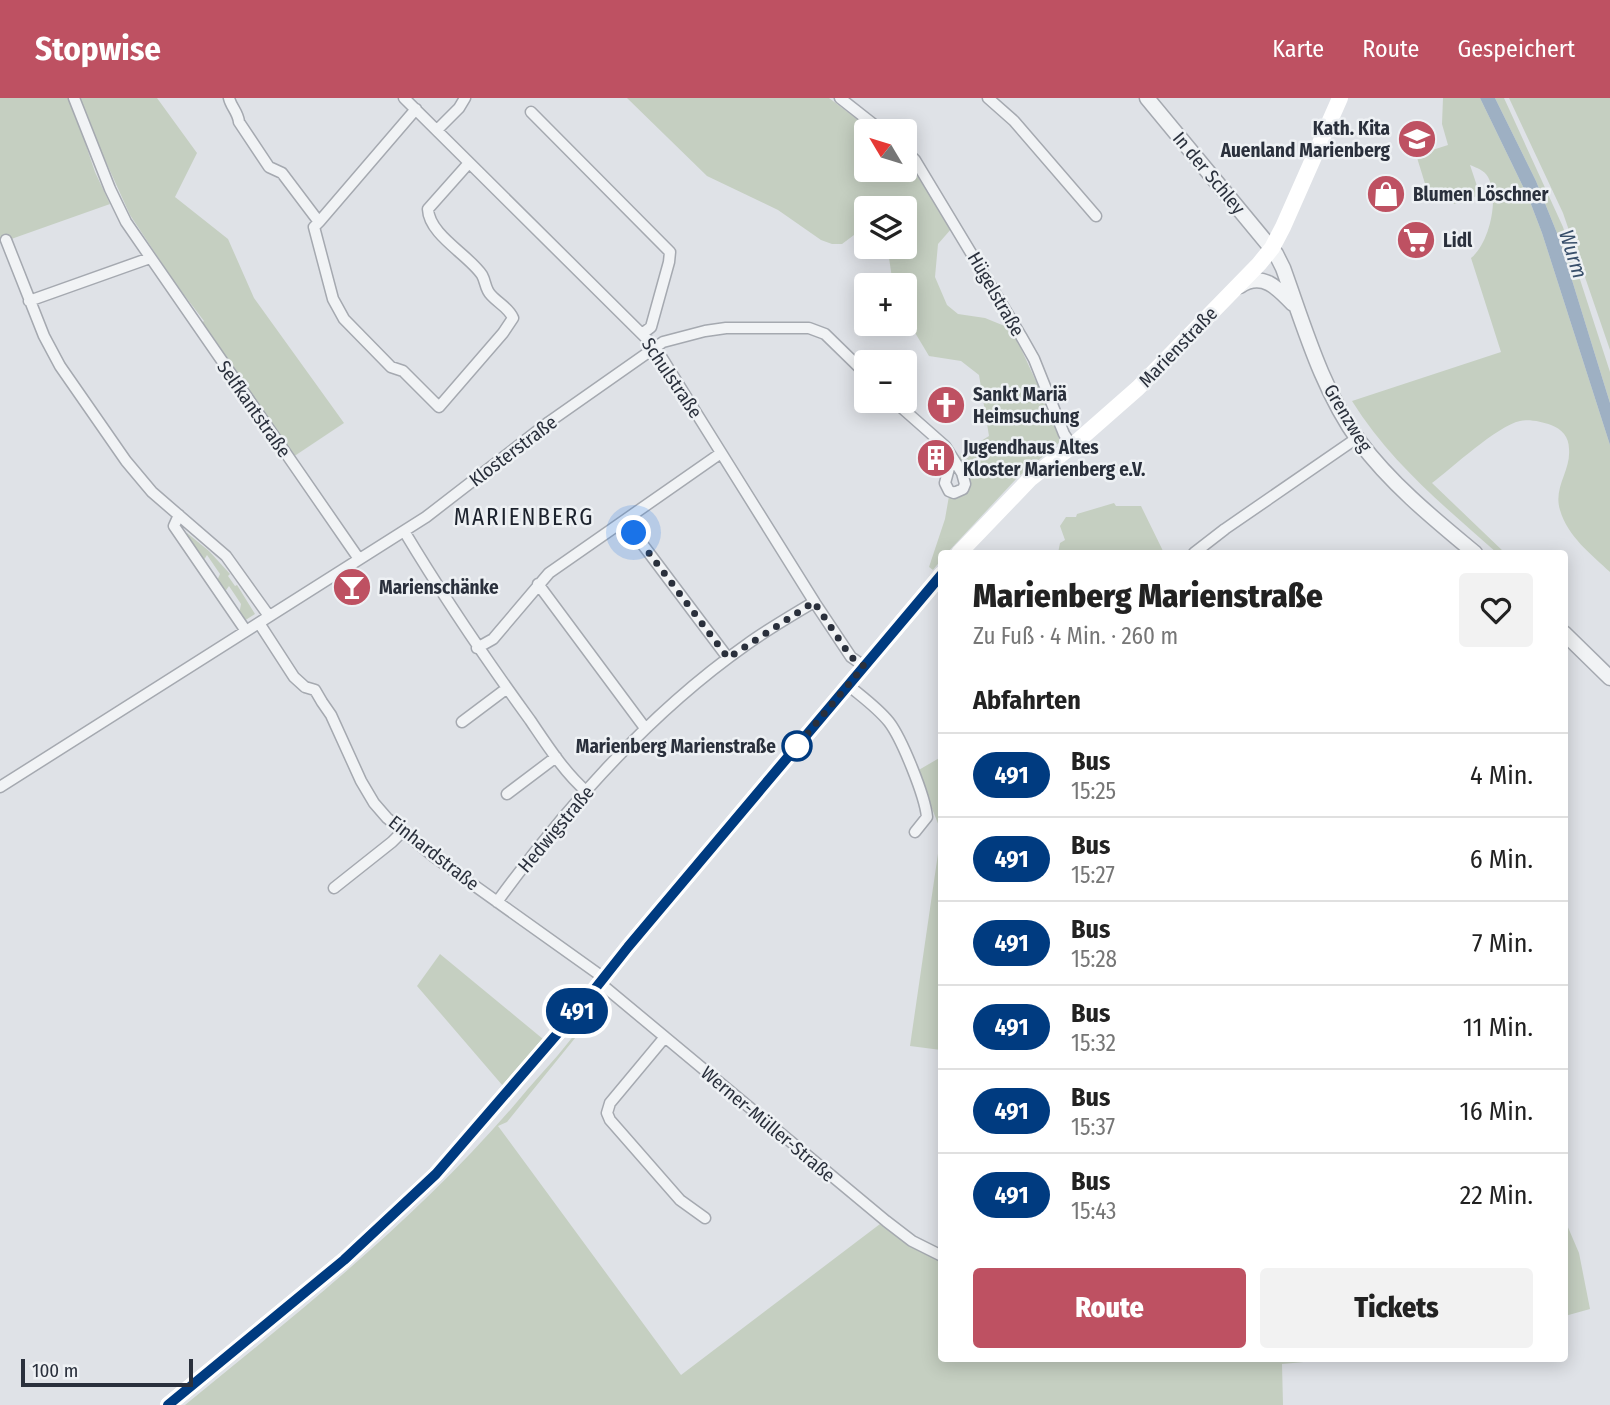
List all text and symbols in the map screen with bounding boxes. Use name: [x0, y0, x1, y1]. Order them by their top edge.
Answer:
text: Stopwise: [35, 29, 161, 69]
text: Karte: [1272, 35, 1324, 63]
text: Route: [1362, 35, 1419, 63]
text: Gespeichert: [1457, 35, 1575, 63]
place label: Kath. Kita Auenland Marienberg: [1220, 117, 1391, 162]
school or university icon: Kath. Kita Auenland Marienberg: [1396, 118, 1438, 160]
north arrow: [854, 119, 917, 182]
map controls: [854, 119, 917, 413]
street label: In der Schley: [1168, 127, 1250, 219]
shop icon: Blumen Löschner: [1365, 173, 1407, 215]
place label: Blumen Löschner: [1413, 183, 1549, 206]
button: layers: [854, 196, 917, 259]
supermarket icon: Lidl: [1395, 219, 1437, 261]
water label: Wurm: [1553, 226, 1593, 282]
place label: Lidl: [1443, 229, 1473, 252]
street label: Hügelstraße: [963, 248, 1029, 340]
button: +: [854, 273, 917, 336]
street label: Marienstraße: [1134, 302, 1222, 392]
street label: Schulstraße: [637, 334, 707, 422]
button: −: [854, 350, 917, 413]
street label: Selfkantstraße: [212, 356, 296, 462]
street label: Grenzweg: [1319, 380, 1377, 456]
place label: Sankt Mariä Heimsuchung: [973, 383, 1080, 428]
church icon: Sankt Mariä Heimsuchung: [925, 384, 967, 426]
street label: Klosterstraße: [465, 411, 561, 491]
place label: Jugendhaus Altes Kloster Marienberg e.V.: [962, 436, 1145, 481]
building icon: Jugendhaus Altes Kloster Marienberg e.V.: [915, 437, 957, 479]
district label: MARIENBERG: [454, 503, 594, 531]
your location: [616, 515, 651, 550]
bar icon: Marienschänke: [331, 566, 373, 608]
button: heart: [1459, 573, 1533, 647]
place label: Marienschänke: [379, 576, 499, 599]
text: Marienberg Marienstraße: [973, 576, 1323, 616]
text: Zu Fuß · 4 Min. · 260 m: [973, 622, 1178, 650]
text: Abfahrten: [973, 685, 1081, 716]
marker: Marienberg Marienstraße: [782, 731, 812, 761]
place label: Marienberg Marienstraße: [576, 735, 776, 758]
text: Bus: [1071, 746, 1110, 777]
text: 4 Min.: [1470, 760, 1533, 791]
text: 491: [994, 761, 1029, 789]
text: 15:25: [1071, 777, 1116, 805]
street label: Hedwigstraße: [513, 781, 599, 877]
street label: Einhardstraße: [384, 811, 484, 895]
text: Bus: [1071, 830, 1110, 861]
text: 6 Min.: [1470, 844, 1533, 875]
text: 491: [994, 845, 1029, 873]
text: 15:27: [1071, 861, 1115, 889]
text: Bus: [1071, 914, 1110, 945]
text: 7 Min.: [1472, 928, 1533, 959]
text: 491: [994, 929, 1029, 957]
text: 15:28: [1071, 945, 1117, 973]
line badge: 491: [537, 988, 617, 1034]
text: 491: [560, 997, 594, 1025]
text: Bus: [1071, 998, 1110, 1029]
text: 11 Min.: [1463, 1012, 1533, 1043]
text: 491: [994, 1013, 1029, 1041]
text: 15:32: [1071, 1029, 1116, 1057]
street label: Werner-Müller-Straße: [696, 1061, 840, 1187]
text: Bus: [1071, 1082, 1110, 1113]
text: 16 Min.: [1460, 1096, 1533, 1127]
text: 491: [994, 1097, 1029, 1125]
text: 15:37: [1071, 1113, 1115, 1141]
text: Bus: [1071, 1166, 1110, 1197]
text: 22 Min.: [1460, 1180, 1533, 1211]
text: 491: [994, 1181, 1029, 1209]
text: 15:43: [1071, 1197, 1116, 1225]
button: Route: [973, 1268, 1246, 1348]
button: Tickets: [1260, 1268, 1533, 1348]
scale bar: [21, 1356, 192, 1388]
text: 100 m: [32, 1359, 78, 1382]

